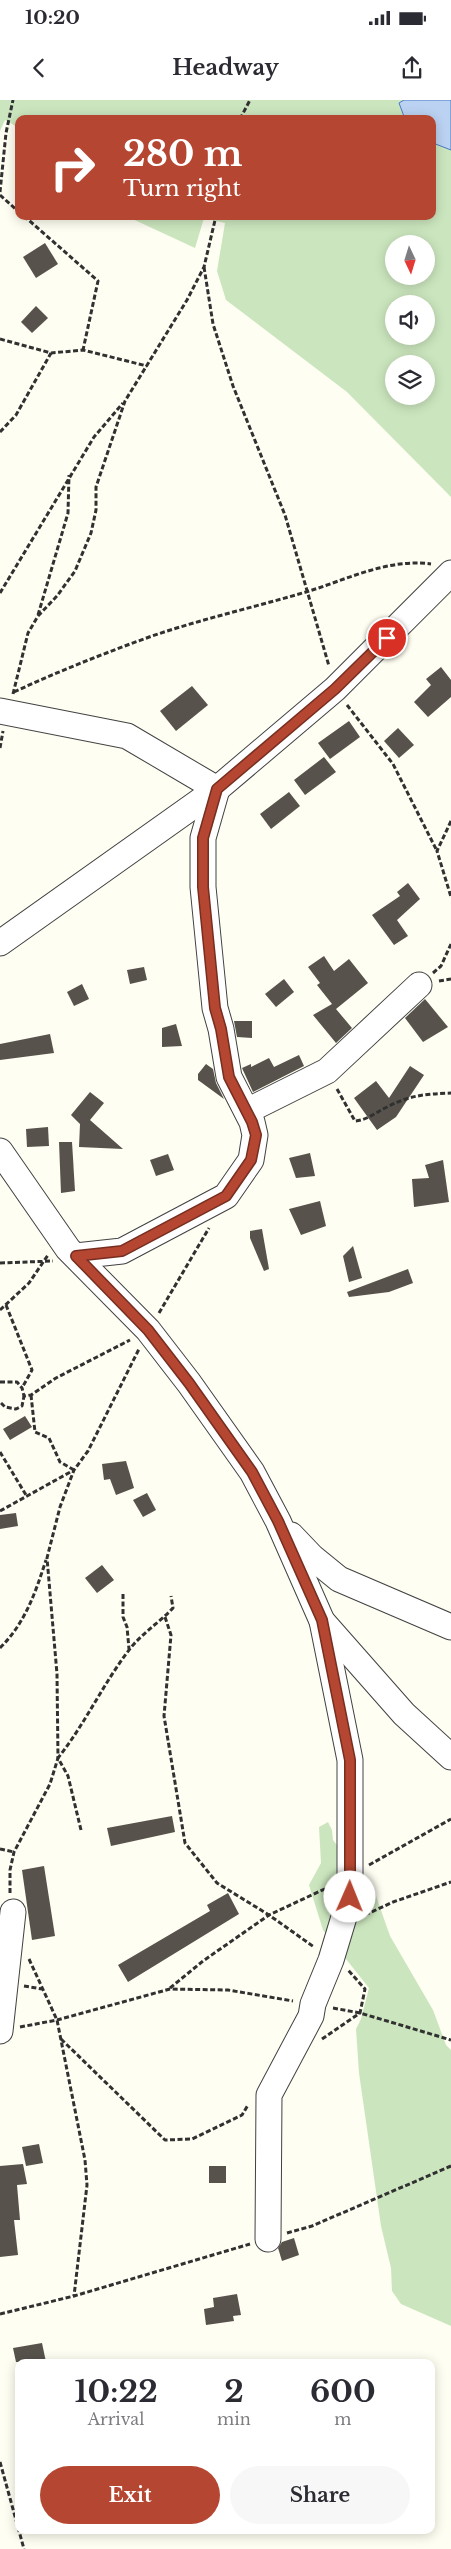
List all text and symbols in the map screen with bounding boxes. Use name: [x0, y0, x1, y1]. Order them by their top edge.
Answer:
text: 10:20: [25, 6, 80, 29]
icon: back: [25, 54, 53, 82]
text: Headway: [172, 54, 279, 81]
icon: share: [398, 54, 426, 82]
text: 280 m: [123, 132, 242, 175]
icon: right: [40, 135, 105, 200]
text: Turn right: [123, 175, 241, 202]
north arrow: [385, 235, 435, 285]
map controls: [385, 235, 435, 405]
button: sound: [385, 295, 435, 345]
button: layers: [385, 355, 435, 405]
pin: [366, 617, 408, 659]
icon: arrive: [373, 624, 401, 652]
position arrow: [323, 1870, 375, 1922]
text: 10:22: [74, 2373, 158, 2410]
text: 2: [224, 2373, 244, 2410]
text: 600: [310, 2373, 376, 2410]
text: Arrival: [88, 2409, 144, 2429]
text: min: [217, 2409, 251, 2429]
text: m: [334, 2409, 351, 2429]
button: Exit: [40, 2466, 220, 2524]
button: Share: [230, 2466, 410, 2524]

